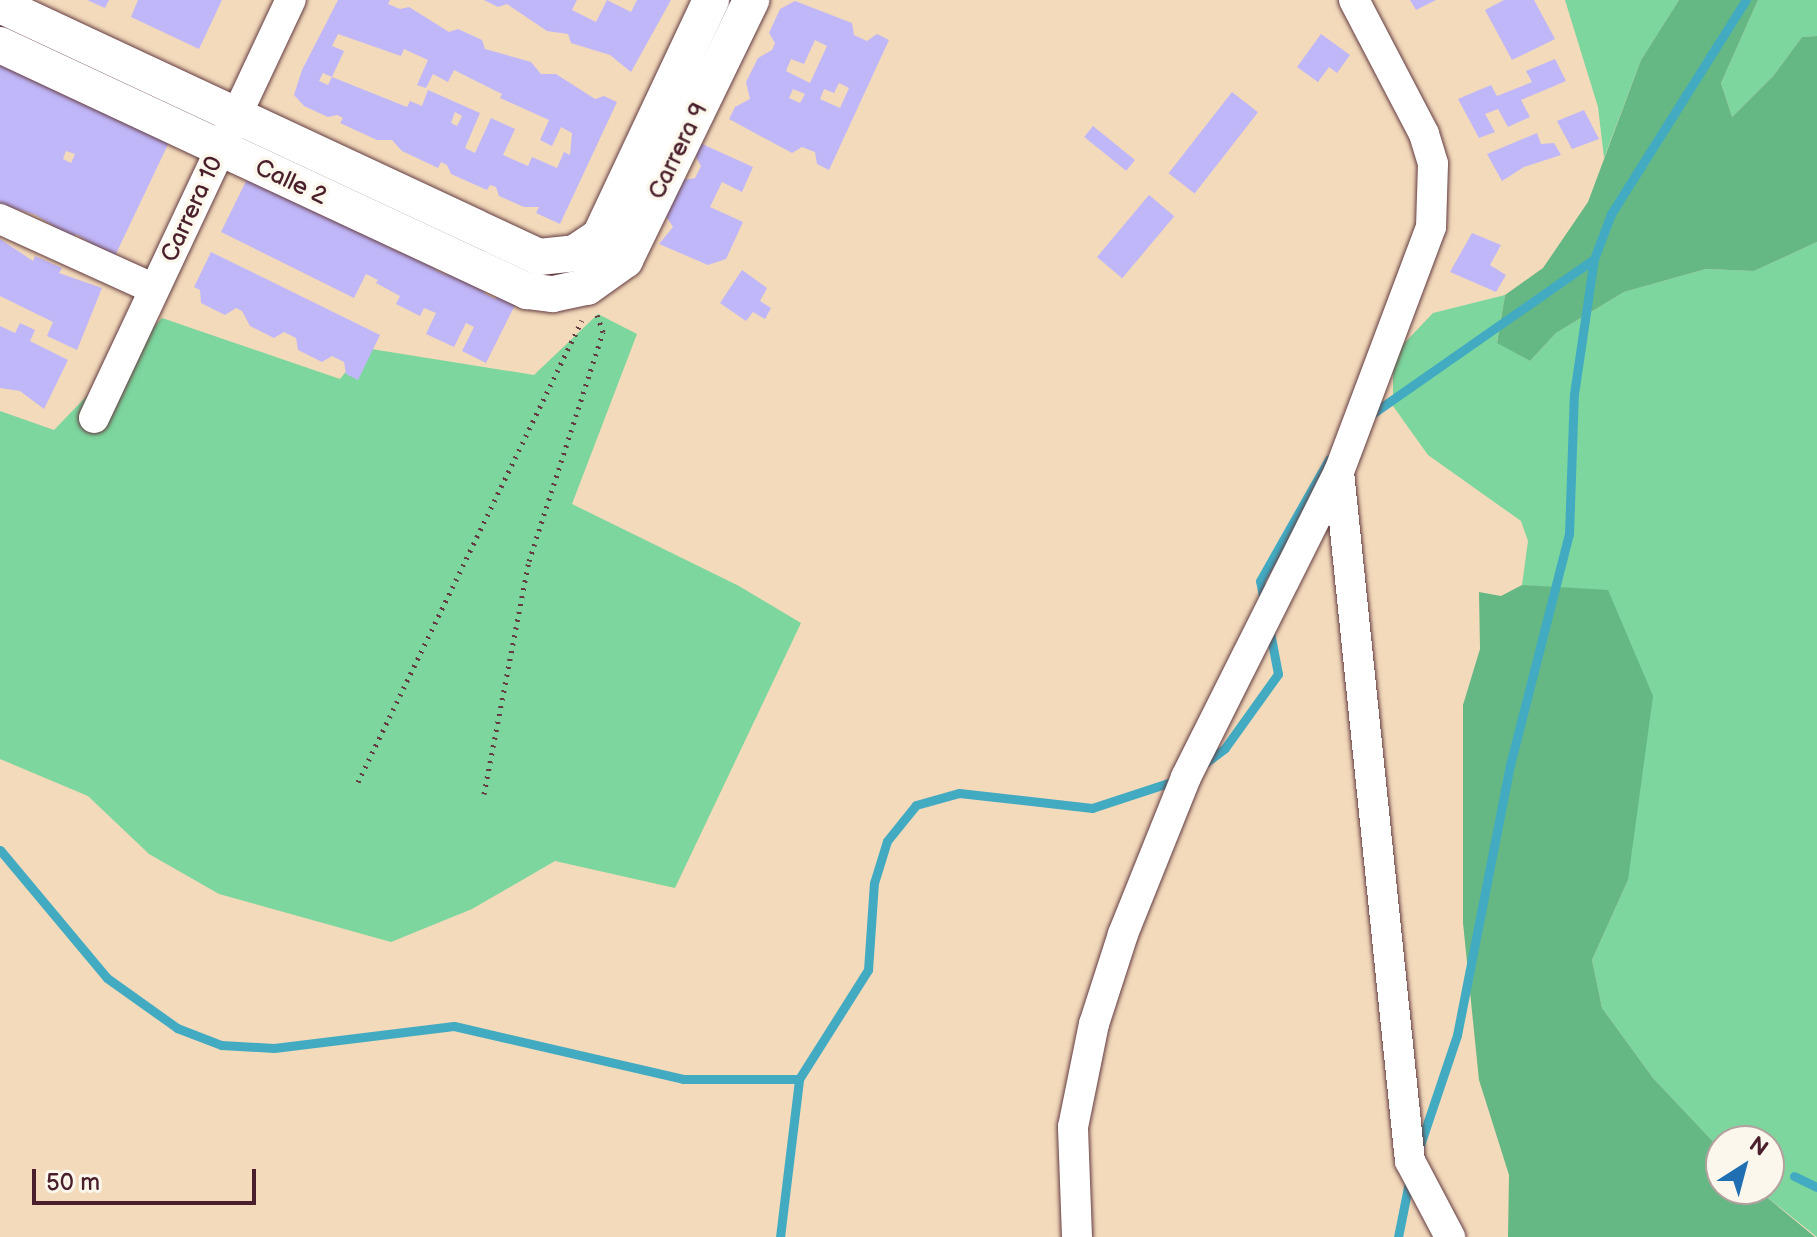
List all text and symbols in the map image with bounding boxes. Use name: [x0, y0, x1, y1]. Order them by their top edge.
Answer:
street label: Carrera 9: [642, 98, 714, 204]
street label: Carrera 10: [155, 152, 229, 266]
street label: Calle 2: [250, 153, 332, 211]
north arrow: [1705, 1125, 1785, 1205]
text: N: [1744, 1131, 1773, 1163]
scale bar: [36, 1153, 260, 1203]
text: 50 m: [46, 1168, 100, 1197]

